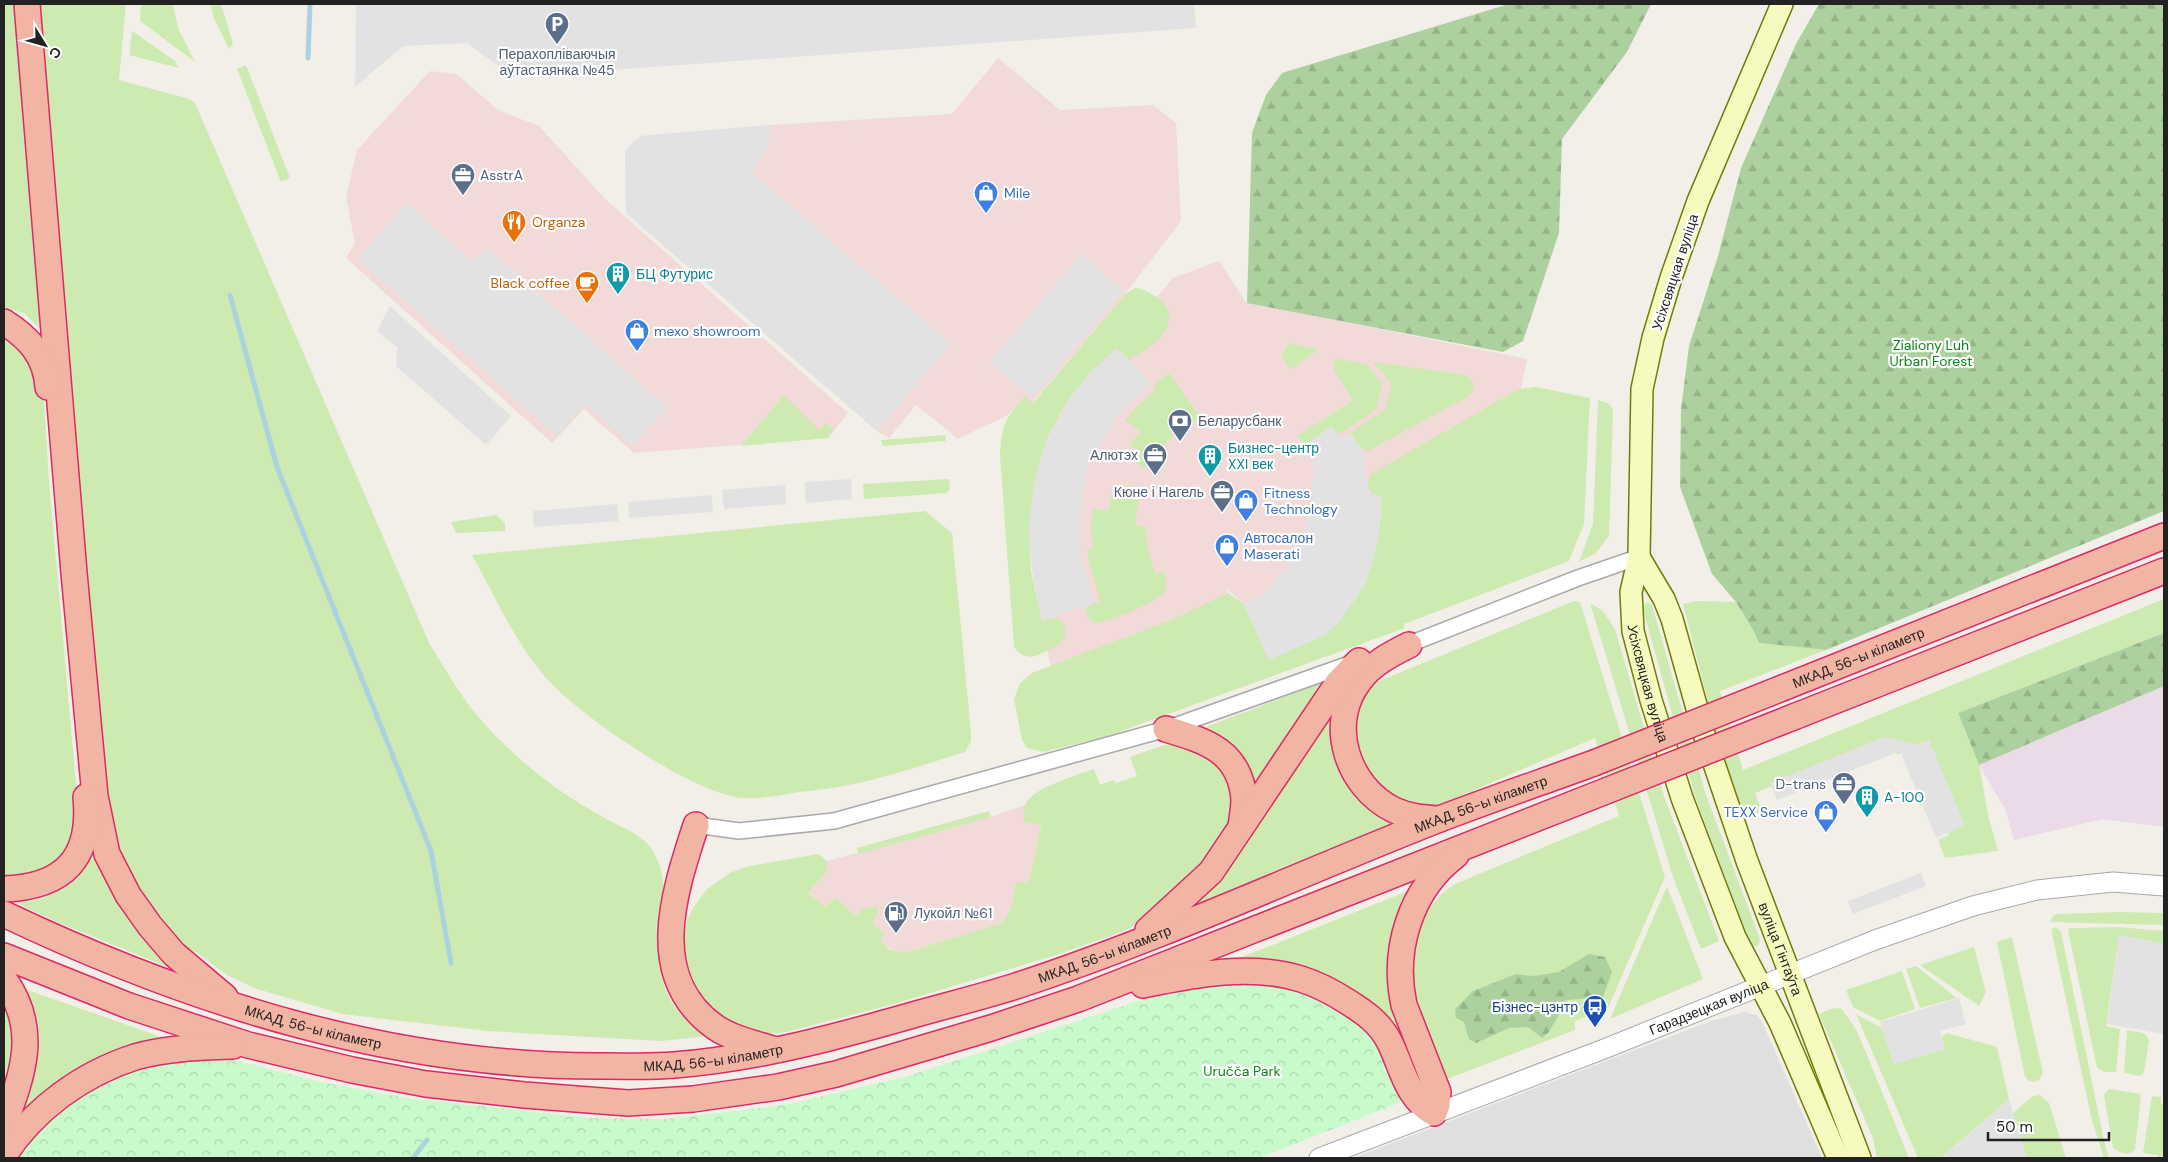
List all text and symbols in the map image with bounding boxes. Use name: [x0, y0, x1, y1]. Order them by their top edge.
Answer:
parking icon: Перахопліваючыя аўтастаянка №45: [544, 11, 570, 45]
north arrow: [20, 20, 70, 70]
text: С: [45, 43, 66, 62]
place label: Перахопліваючыя аўтастаянка №45: [498, 45, 616, 79]
office icon: AsstrA: [450, 162, 476, 196]
place label: AsstrA: [480, 166, 523, 184]
shop icon: Mile: [973, 180, 999, 214]
place label: Mile: [1004, 184, 1030, 202]
restaurant icon: Organza: [501, 209, 527, 243]
street label: Усіхсвяцкая вуліца: [1648, 211, 1702, 332]
place label: Organza: [532, 213, 585, 231]
building icon: БЦ Футурис: [605, 261, 631, 295]
place label: БЦ Футурис: [636, 265, 713, 283]
cafe icon: Black coffee: [574, 270, 600, 304]
place label: Black coffee: [491, 274, 570, 292]
shop icon: mexo showroom: [624, 318, 650, 352]
place label: mexo showroom: [654, 322, 761, 340]
park label: Zialiony Luh Urban Forest: [1889, 336, 1973, 370]
bank icon: Беларусбанк: [1167, 408, 1193, 442]
place label: Беларусбанк: [1198, 412, 1282, 430]
place label: Бизнес-центр XXI век: [1228, 439, 1319, 473]
office icon: Алютэх: [1142, 442, 1168, 476]
building icon: Бизнес-центр XXI век: [1197, 443, 1223, 477]
place label: Алютэх: [1090, 446, 1138, 464]
office icon: Кюне і Нагель: [1209, 479, 1235, 513]
place label: Кюне і Нагель: [1114, 483, 1204, 501]
place label: Fitness Technology: [1264, 484, 1338, 518]
shop icon: Fitness Technology: [1233, 488, 1259, 522]
place label: Автосалон Maserati: [1244, 529, 1313, 563]
shop icon: Автосалон Maserati: [1214, 533, 1240, 567]
street label: МКАД, 56-ы кіламетр: [1790, 623, 1927, 692]
street label: Усіхсвяцкая вуліца: [1624, 624, 1673, 745]
street label: МКАД, 56-ы кіламетр: [1412, 771, 1550, 837]
office icon: D-trans: [1831, 771, 1857, 805]
place label: D-trans: [1775, 775, 1826, 793]
building icon: A-100: [1854, 784, 1880, 818]
place label: A-100: [1884, 788, 1924, 806]
shop icon: TEXX Service: [1813, 799, 1839, 833]
place label: TEXX Service: [1724, 803, 1808, 821]
fuel station icon: Лукойл №61: [883, 900, 909, 934]
street label: вуліца Гінтаўта: [1755, 900, 1806, 998]
place label: Лукойл №61: [914, 904, 992, 922]
street label: МКАД, 56-ы кіламетр: [1036, 921, 1174, 987]
street label: Гарадзецкая вуліца: [1646, 975, 1771, 1039]
bus stop icon: Бізнес-цэнтр: [1582, 994, 1608, 1028]
place label: Бізнес-цэнтр: [1492, 998, 1578, 1016]
street label: МКАД, 56-ы кіламетр: [243, 1001, 383, 1053]
street label: МКАД, 56-ы кіламетр: [643, 1040, 785, 1075]
park label: Uručča Park: [1203, 1062, 1281, 1080]
scale bar: [1988, 1110, 2109, 1142]
text: 50 m: [1996, 1117, 2033, 1137]

